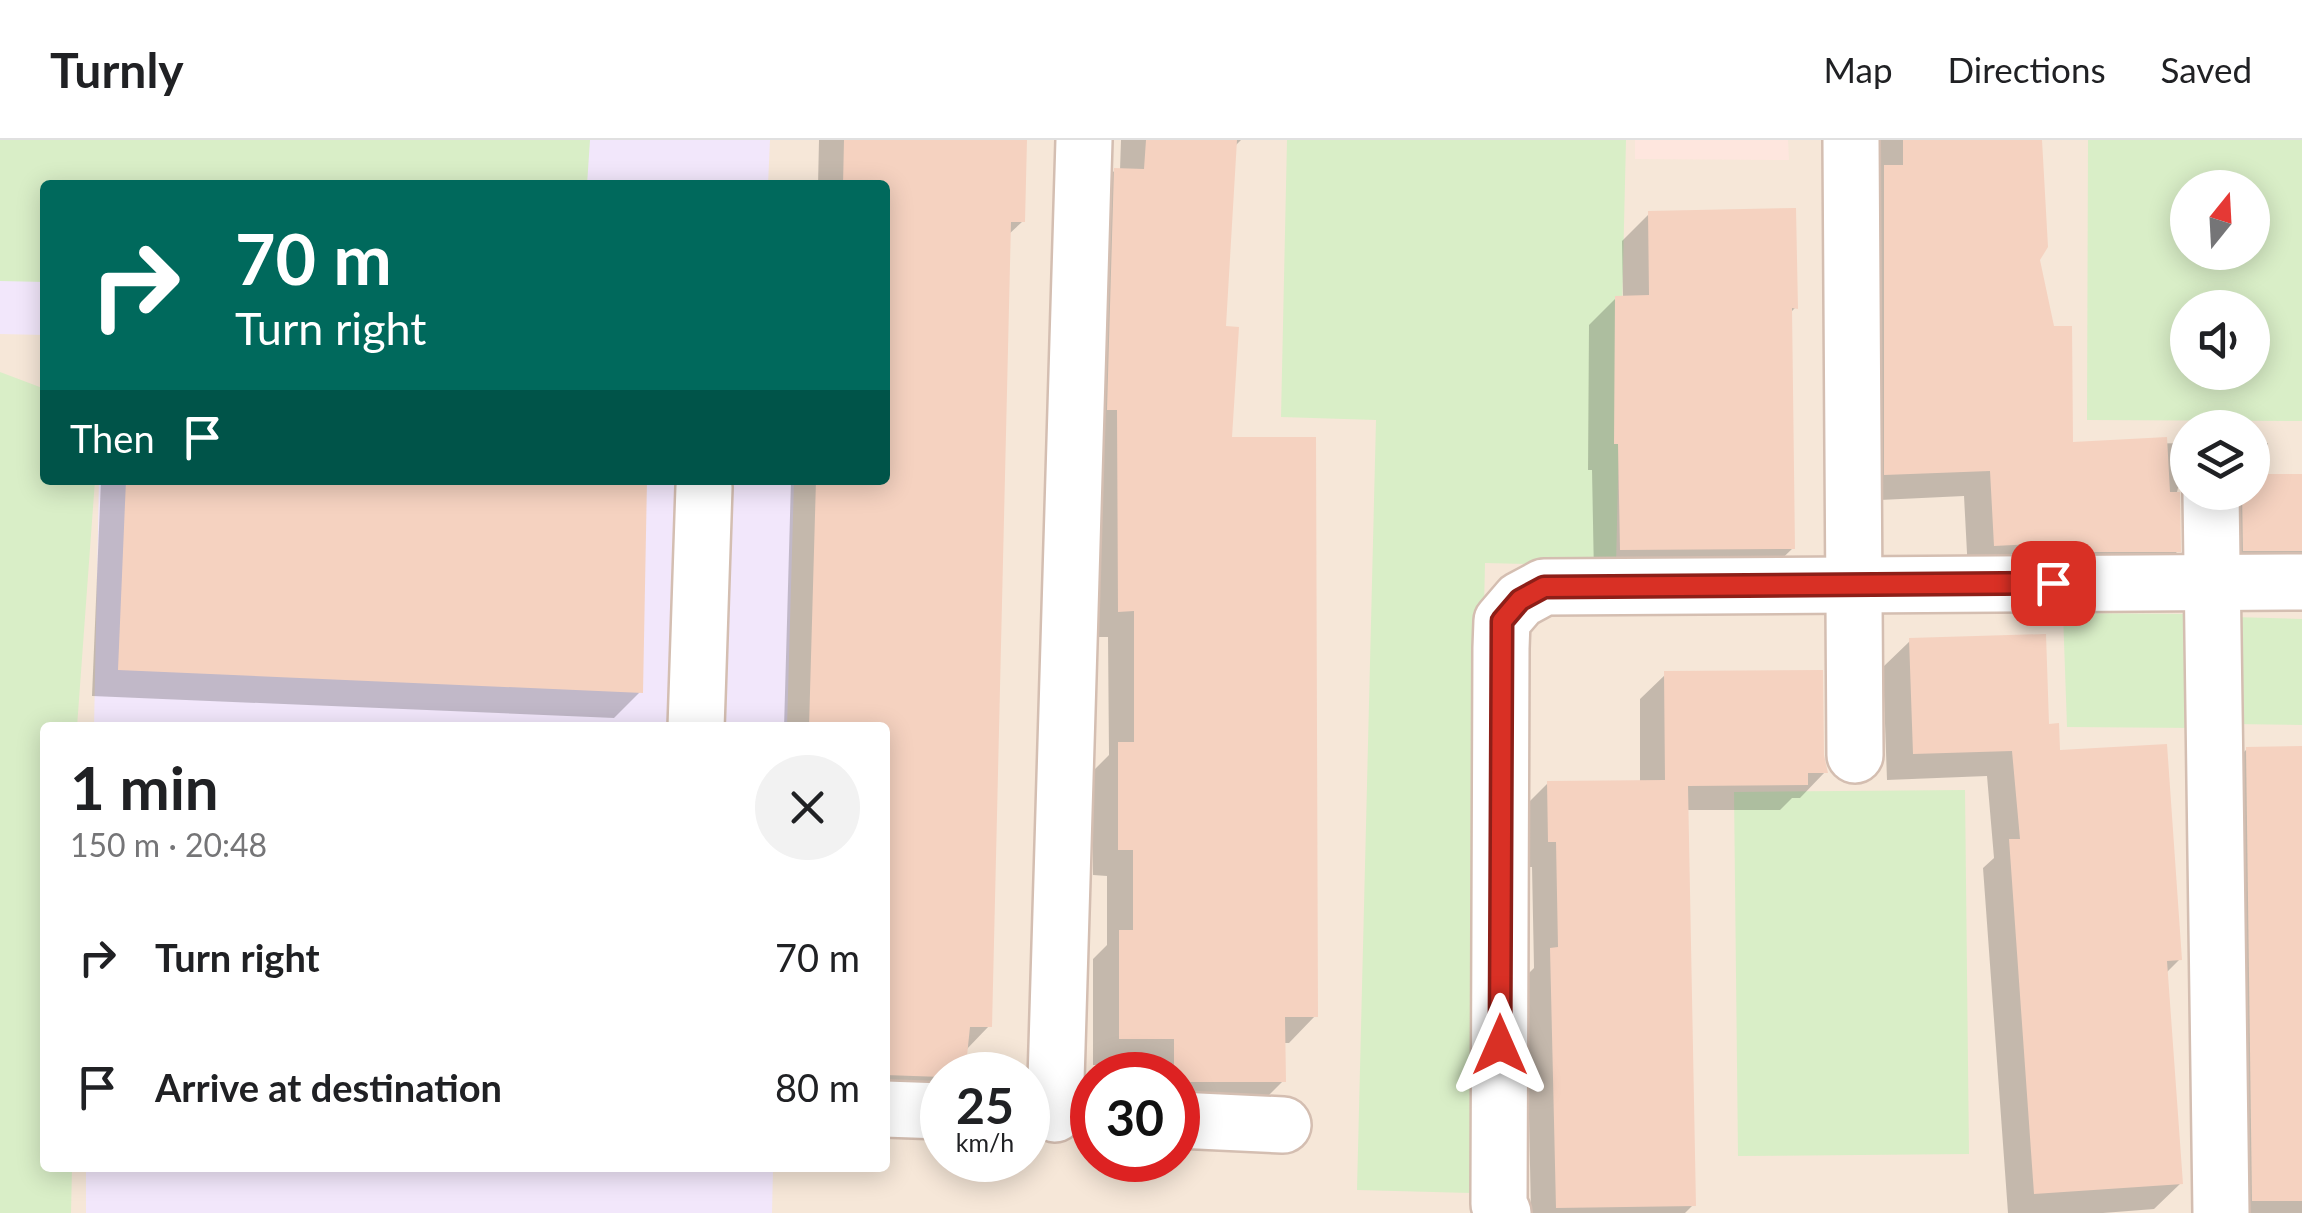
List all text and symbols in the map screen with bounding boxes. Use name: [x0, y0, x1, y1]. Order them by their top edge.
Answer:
text: Turnly: [50, 41, 184, 98]
text: Map: [1824, 48, 1893, 90]
text: Directions: [1948, 48, 2106, 90]
text: Saved: [2161, 48, 2252, 90]
north arrow: [2170, 170, 2270, 270]
map controls: [2170, 170, 2270, 510]
text: 70 m: [235, 216, 392, 300]
icon: right: [70, 220, 200, 350]
button: sound: [2170, 290, 2270, 390]
text: Turn right: [235, 301, 426, 355]
icon: arrive: [175, 410, 230, 465]
button: layers: [2170, 410, 2270, 510]
text: Then: [70, 415, 155, 461]
pin: [2011, 541, 2096, 626]
icon: arrive: [2026, 556, 2081, 611]
text: 1 min: [70, 751, 219, 823]
button: close: [755, 755, 860, 860]
text: 150 m · 20:48: [70, 825, 267, 864]
icon: right: [70, 930, 125, 985]
text: Turn right: [155, 934, 320, 980]
text: 70 m: [775, 934, 860, 980]
position arrow: [1448, 993, 1552, 1097]
speed limit sign: 30: [1070, 1052, 1200, 1182]
icon: arrive: [70, 1060, 125, 1115]
text: Arrive at destination: [155, 1064, 502, 1110]
text: 80 m: [775, 1064, 860, 1110]
text: 25: [956, 1075, 1014, 1135]
text: km/h: [956, 1127, 1014, 1157]

